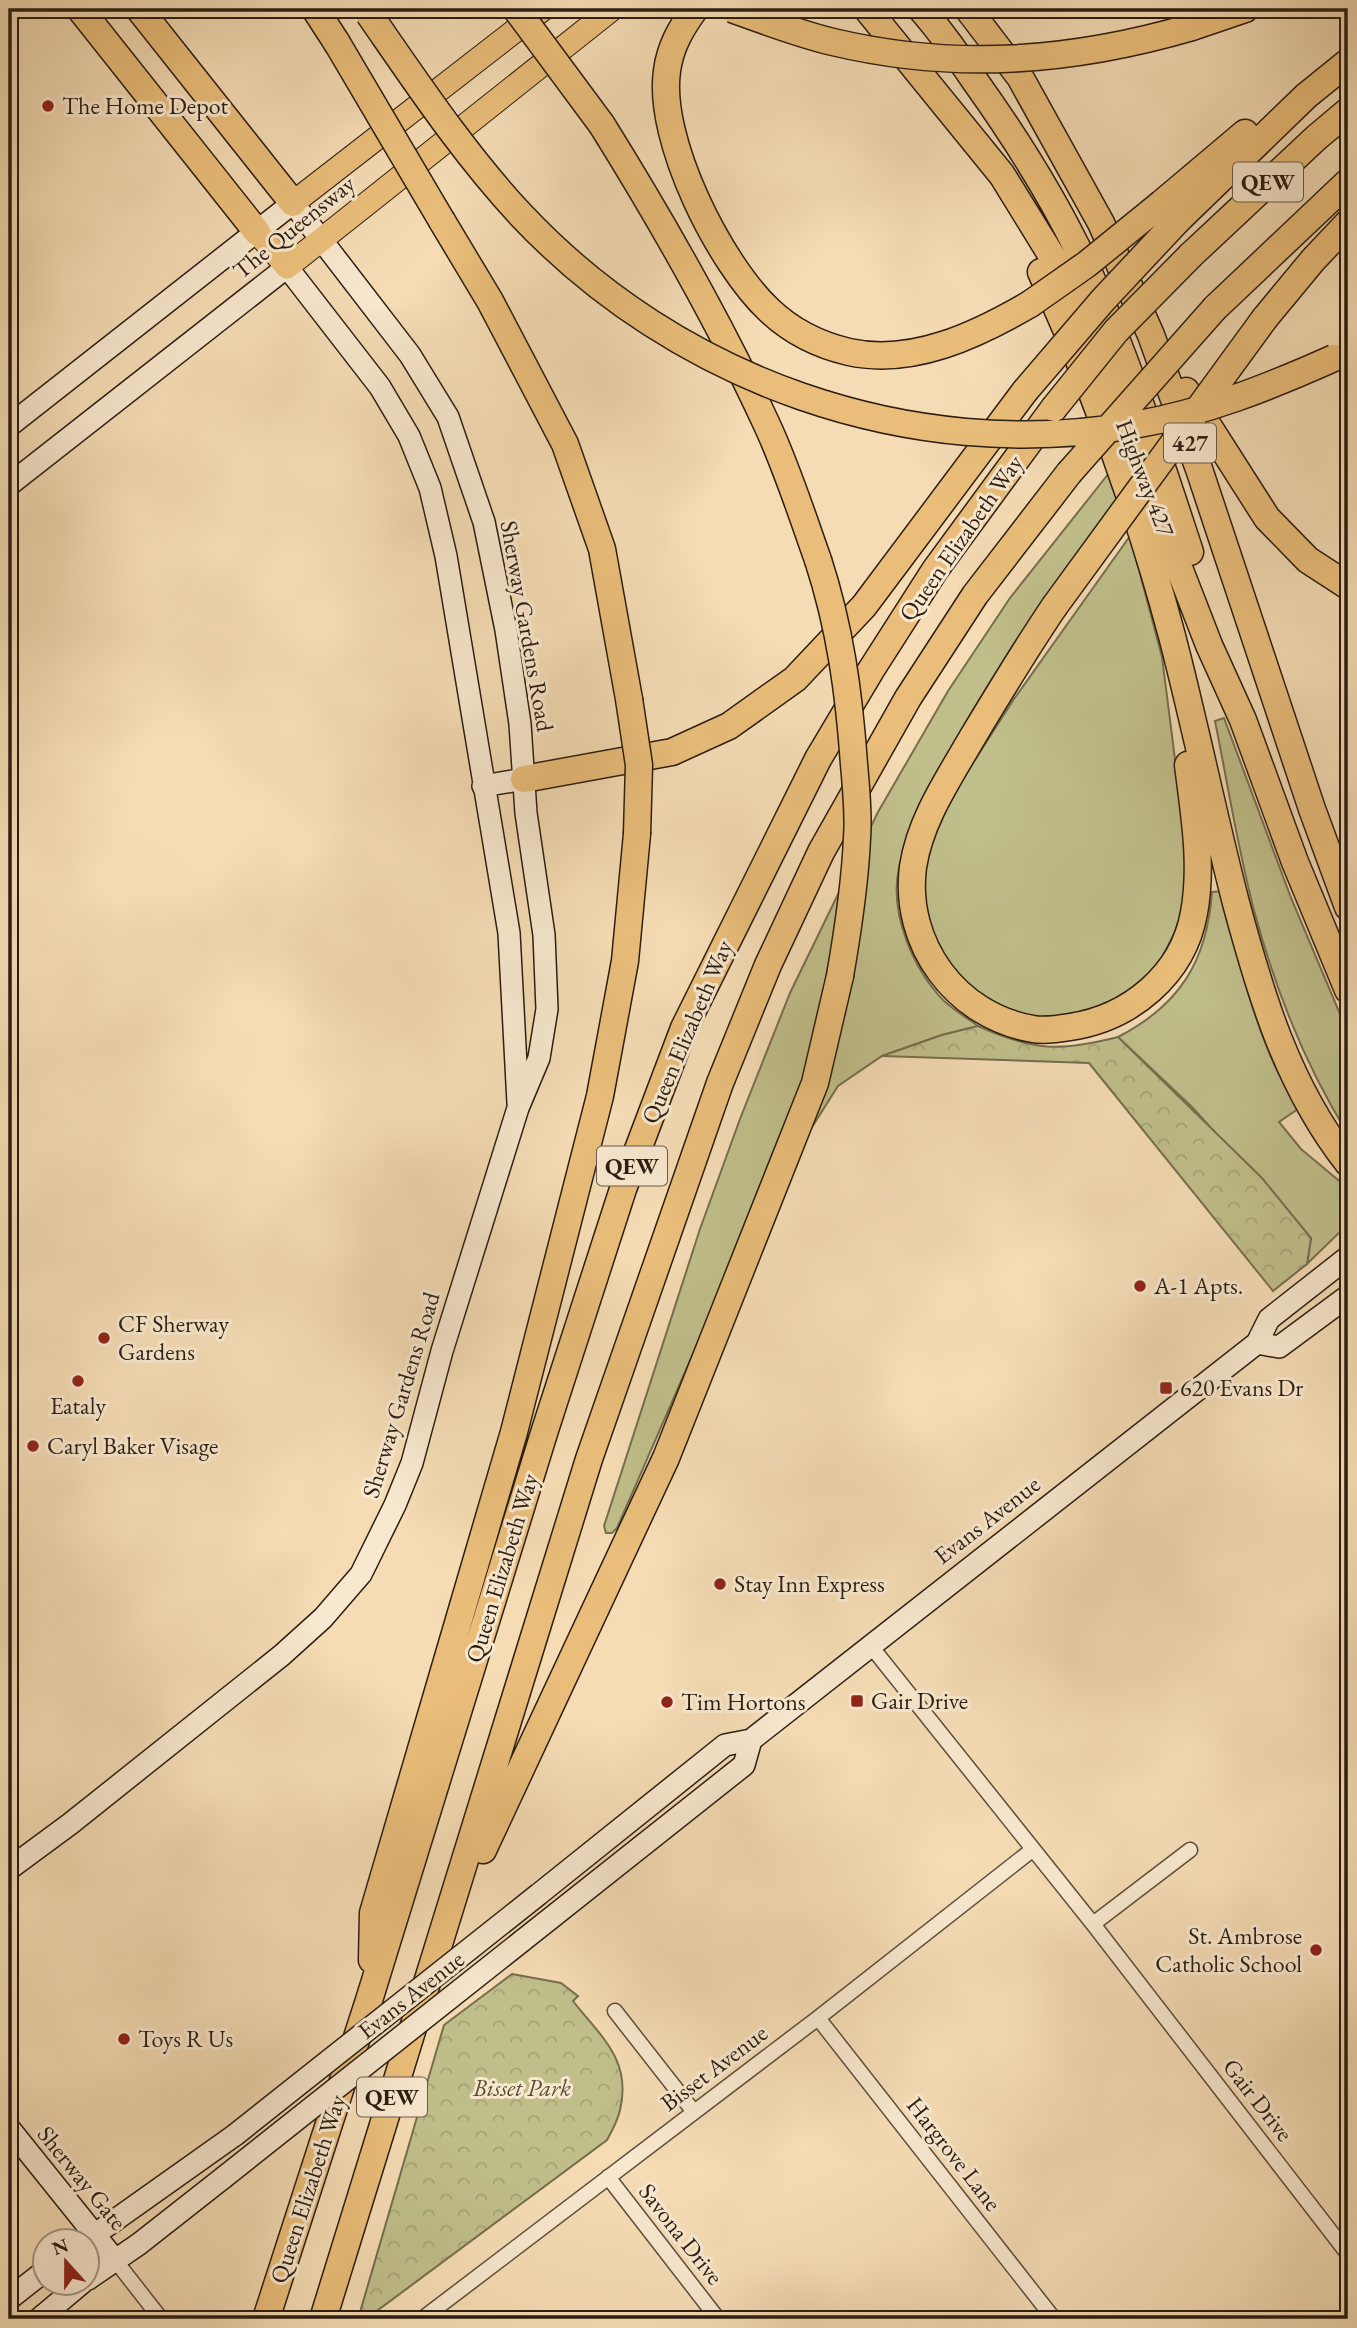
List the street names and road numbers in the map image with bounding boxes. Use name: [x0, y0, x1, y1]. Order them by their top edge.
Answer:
road number: QEW: [1233, 162, 1303, 202]
street label: The Queensway: [226, 168, 361, 285]
street label: Highway 427: [1109, 415, 1182, 541]
road number: 427: [1164, 424, 1216, 462]
street label: Queen Elizabeth Way: [892, 448, 1030, 627]
street label: Sherway Gardens Road: [494, 518, 561, 735]
street label: Queen Elizabeth Way: [634, 935, 739, 1128]
road number: QEW: [597, 1147, 667, 1186]
street label: Sherway Gardens Road: [354, 1287, 447, 1502]
street label: Evans Avenue: [927, 1468, 1046, 1571]
street label: Queen Elizabeth Way: [458, 1469, 545, 1666]
street label: Evans Avenue: [351, 1943, 470, 2046]
street label: Bisset Avenue: [654, 2017, 773, 2118]
street label: Gair Drive: [1216, 2052, 1300, 2147]
road number: QEW: [357, 2078, 427, 2116]
street label: Queen Elizabeth Way: [262, 2090, 353, 2287]
street label: Hargrove Lane: [900, 2090, 1009, 2217]
street label: Sherway Gate: [31, 2119, 134, 2236]
street label: Savona Drive: [632, 2177, 731, 2291]

